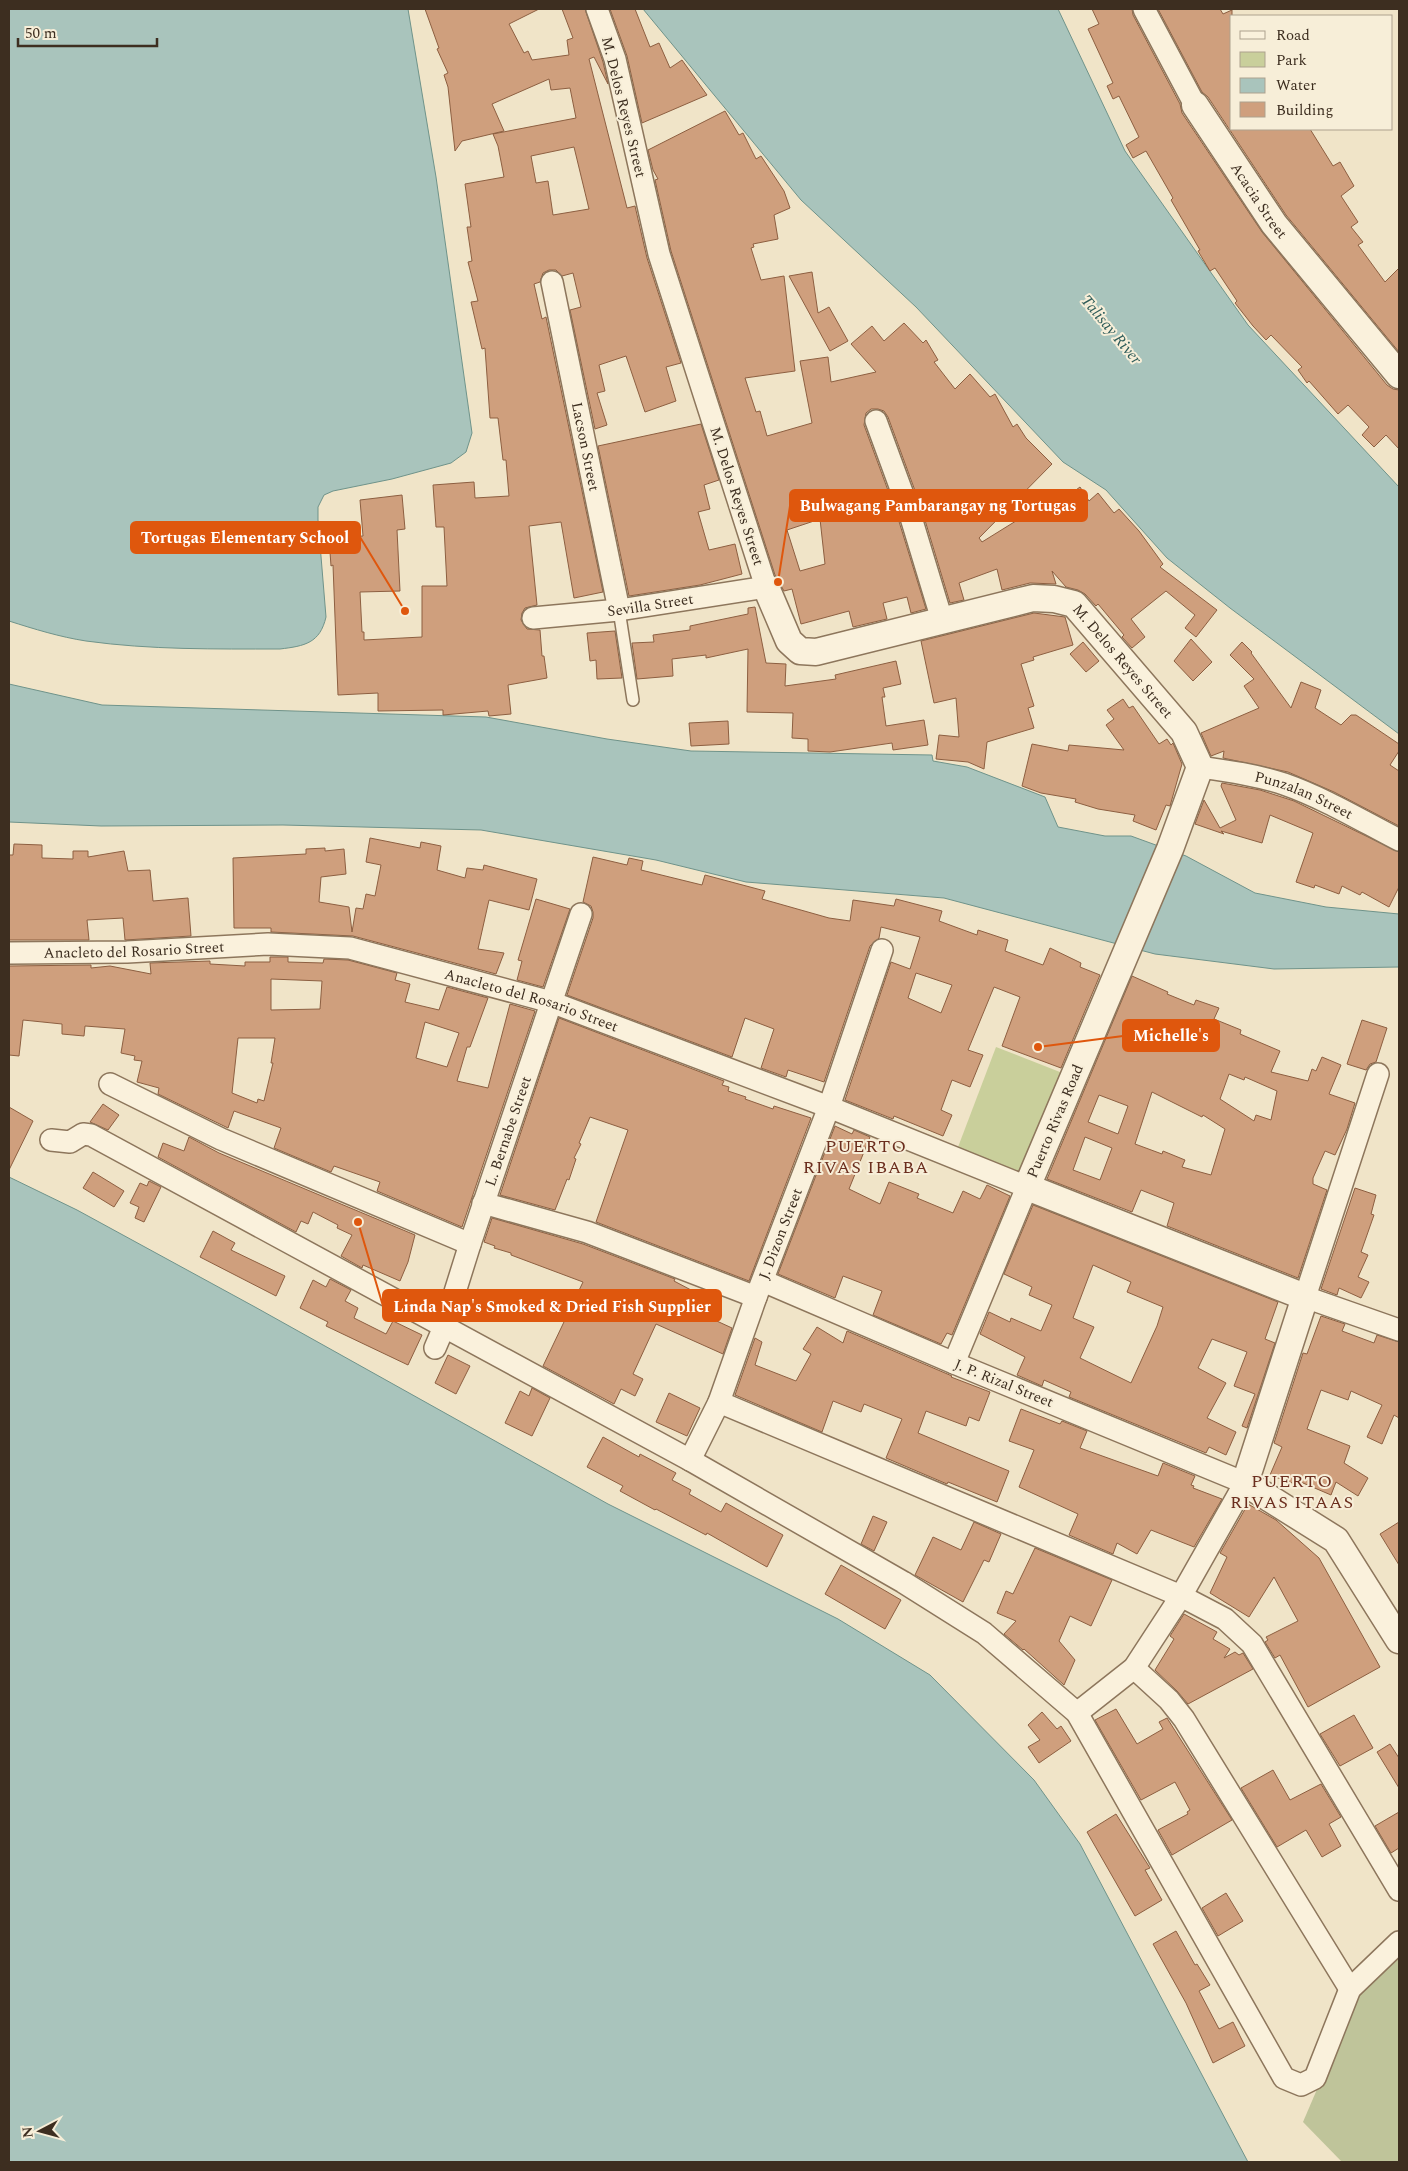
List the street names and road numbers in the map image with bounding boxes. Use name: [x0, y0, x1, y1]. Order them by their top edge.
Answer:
street label: M. Delos Reyes Street: [595, 34, 652, 180]
street label: Acacia Street: [1224, 158, 1293, 244]
street label: Lacson Street: [565, 400, 605, 493]
street label: M. Delos Reyes Street: [703, 424, 770, 569]
street label: Sevilla Street: [606, 588, 695, 623]
street label: M. Delos Reyes Street: [1067, 599, 1179, 724]
street label: Punzalan Street: [1252, 765, 1357, 826]
street label: Anacleto del Rosario Street: [43, 935, 225, 965]
street label: Anacleto del Rosario Street: [442, 963, 621, 1038]
street label: Puerto Rivas Road: [1021, 1061, 1090, 1182]
street label: L. Bernabe Street: [479, 1073, 538, 1189]
street label: J. Dizon Street: [753, 1185, 809, 1283]
street label: J. P. Rizal Street: [951, 1353, 1057, 1414]

